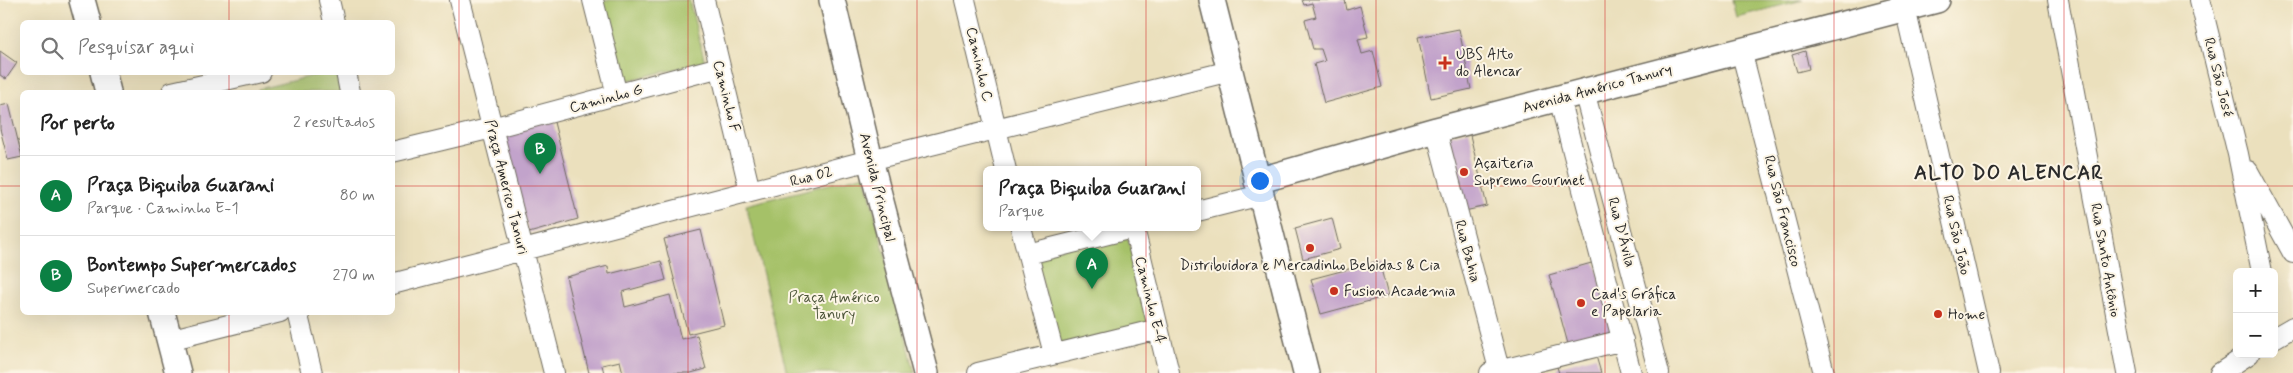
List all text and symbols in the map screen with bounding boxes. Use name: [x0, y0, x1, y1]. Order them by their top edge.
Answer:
search box: [20, 20, 395, 75]
street label: Caminho C: [961, 25, 997, 104]
icon: search: [38, 34, 66, 62]
text: Pesquisar aqui: [78, 35, 194, 60]
street label: Rua São José: [2199, 36, 2238, 119]
place label: UBS Alto do Alencar: [1456, 45, 1522, 82]
marker: UBS Alto do Alencar: [1438, 56, 1452, 70]
street label: Caminho F: [707, 58, 745, 134]
street label: Avenida Américo Tanury: [1520, 59, 1674, 119]
street label: Caminho G: [567, 80, 645, 118]
text: Por perto: [40, 109, 115, 137]
text: 2 resultados: [293, 112, 375, 133]
street label: Praça Americo Tanuri: [480, 118, 533, 257]
street label: Avenida Principal: [854, 131, 900, 244]
pin: B: [524, 133, 556, 174]
street label: Rua São Francisco: [1759, 153, 1806, 269]
place label: Açaiteria Supremo Gourmet: [1474, 154, 1585, 191]
district label: ALTO DO ALENCAR: [1914, 160, 2104, 187]
street label: Rua 02: [788, 162, 835, 192]
popup: [983, 166, 1201, 231]
marker: Açaiteria Supremo Gourmet: [1458, 166, 1470, 178]
your location: [1247, 168, 1273, 194]
text: Praça Biquiba Guarani: [87, 173, 274, 198]
text: Praça Biquiba Guarani: [998, 176, 1186, 201]
text: A: [51, 185, 61, 206]
text: 80 m: [340, 185, 375, 206]
street label: Rua São João: [1937, 193, 1975, 277]
street label: Rua D'Ávila: [1602, 195, 1641, 269]
text: Parque · Caminho E-1: [87, 198, 239, 219]
text: Parque: [998, 201, 1044, 222]
street label: Rua Santo Antônio: [2085, 202, 2125, 319]
street label: Rua Bahia: [1449, 218, 1485, 285]
marker: Distribuidora e Mercadinho Bebidas & Cia: [1304, 242, 1316, 254]
pin: A: [1076, 248, 1108, 289]
text: Bontempo Supermercados: [87, 253, 296, 278]
street label: Caminho E-4: [1130, 254, 1171, 346]
place label: Distribuidora e Mercadinho Bebidas & Cia: [1180, 256, 1440, 276]
text: B: [51, 265, 61, 286]
text: 270 m: [332, 265, 375, 286]
map controls: [2233, 268, 2278, 358]
button: +: [2233, 268, 2278, 313]
text: Supermercado: [87, 278, 180, 299]
place label: Fusion Academia: [1344, 282, 1456, 302]
marker: Fusion Academia: [1328, 285, 1340, 297]
place label: Cad's Gráfica e Papelaria: [1591, 285, 1676, 322]
park label: Praça Américo Tanury: [788, 288, 880, 325]
marker: Cad's Gráfica e Papelaria: [1575, 297, 1587, 309]
place label: Home: [1948, 305, 1986, 325]
marker: Home: [1932, 308, 1944, 320]
button: −: [2233, 313, 2278, 358]

